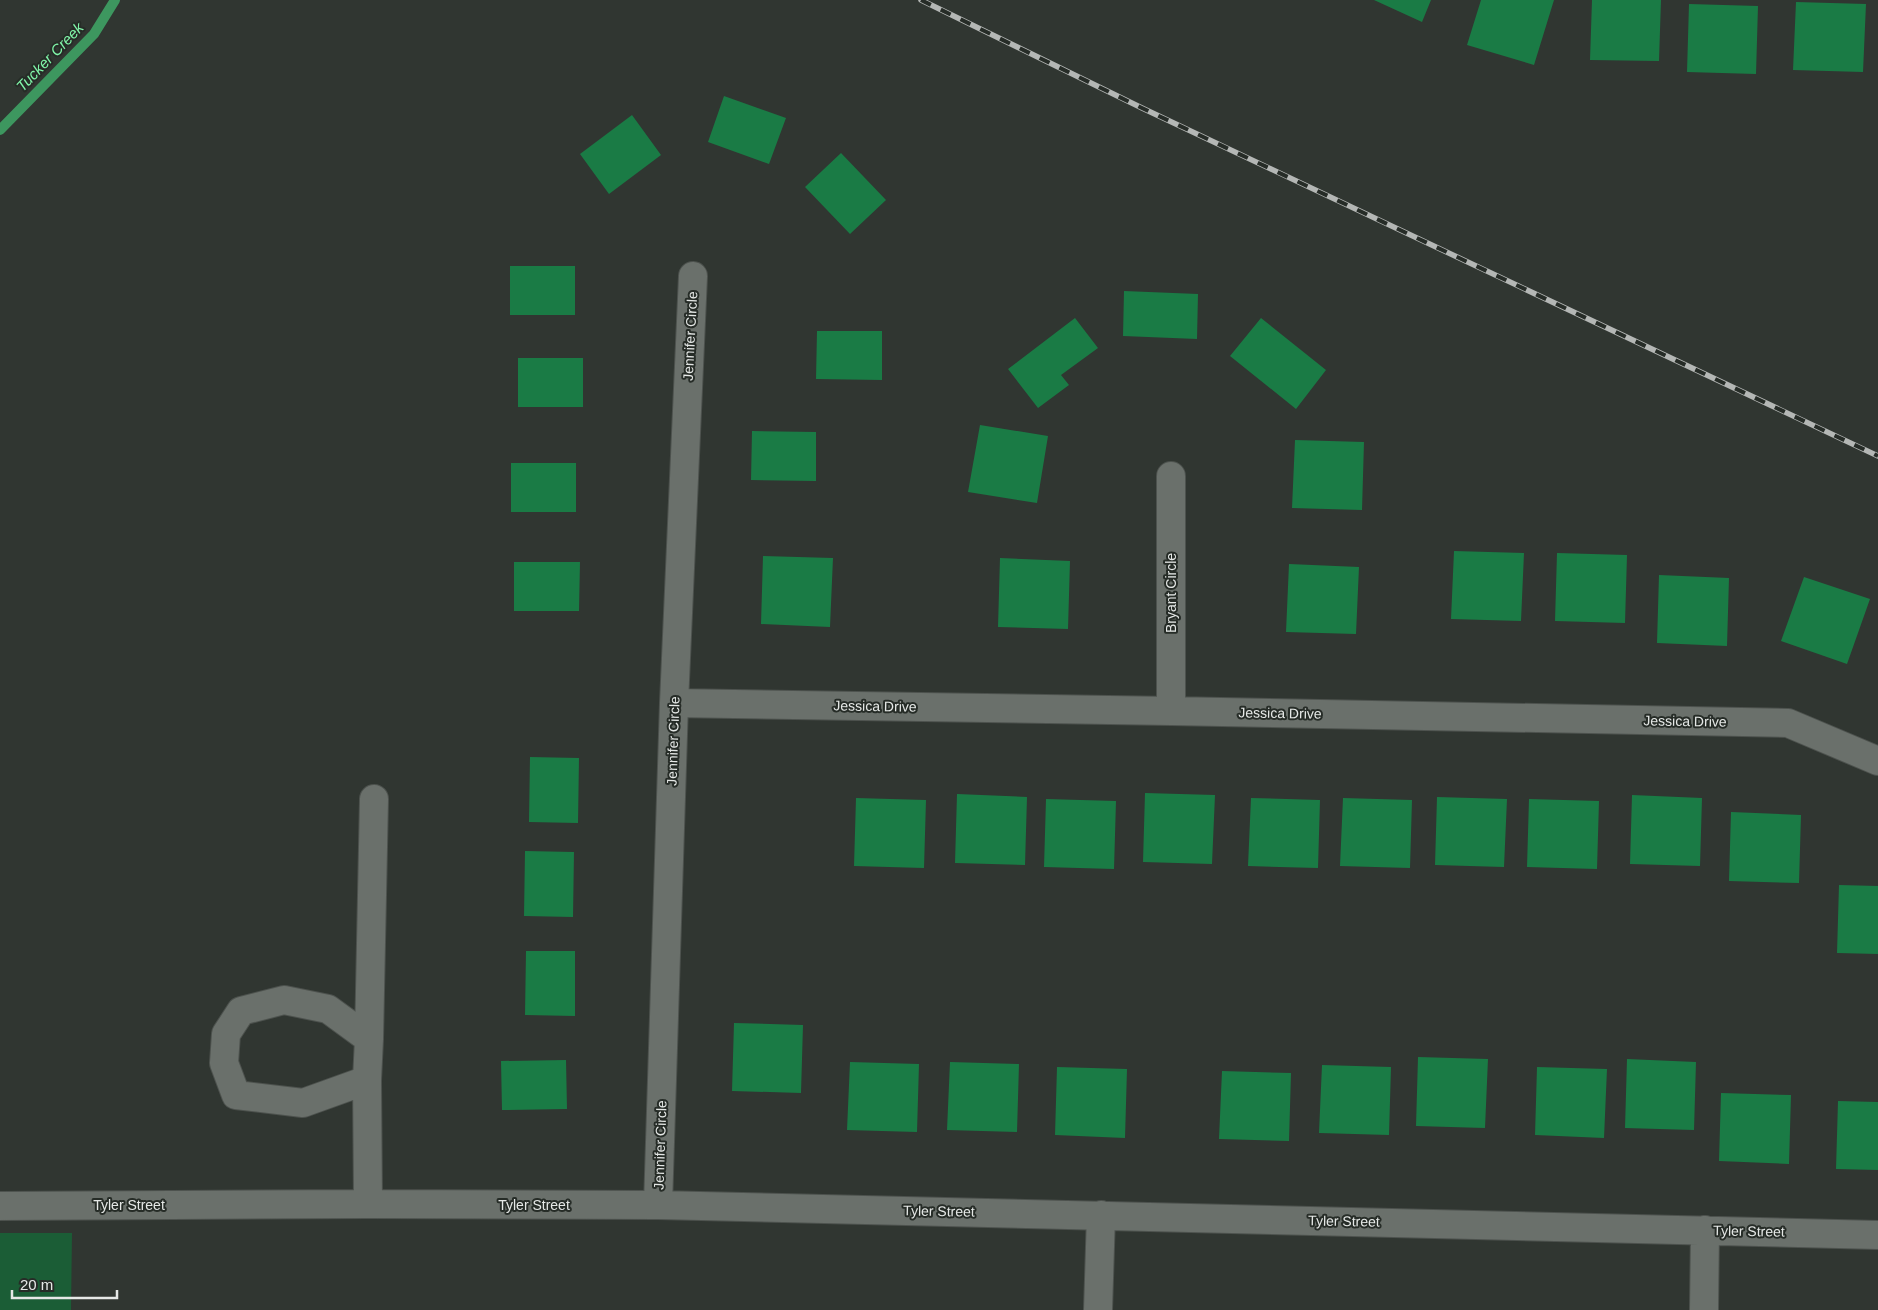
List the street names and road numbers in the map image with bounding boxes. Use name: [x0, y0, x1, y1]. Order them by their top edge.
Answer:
street label: Jennifer Circle: [680, 291, 700, 381]
street label: Bryant Circle: [1163, 553, 1179, 633]
street label: Jennifer Circle: [663, 696, 683, 786]
street label: Jessica Drive: [833, 697, 917, 715]
street label: Jessica Drive: [1238, 704, 1322, 722]
street label: Jessica Drive: [1643, 712, 1727, 730]
street label: Jennifer Circle: [650, 1100, 670, 1190]
street label: Tyler Street: [93, 1197, 165, 1213]
street label: Tyler Street: [498, 1197, 570, 1213]
street label: Tyler Street: [903, 1202, 975, 1220]
street label: Tyler Street: [1308, 1212, 1380, 1230]
street label: Tyler Street: [1713, 1222, 1785, 1240]

